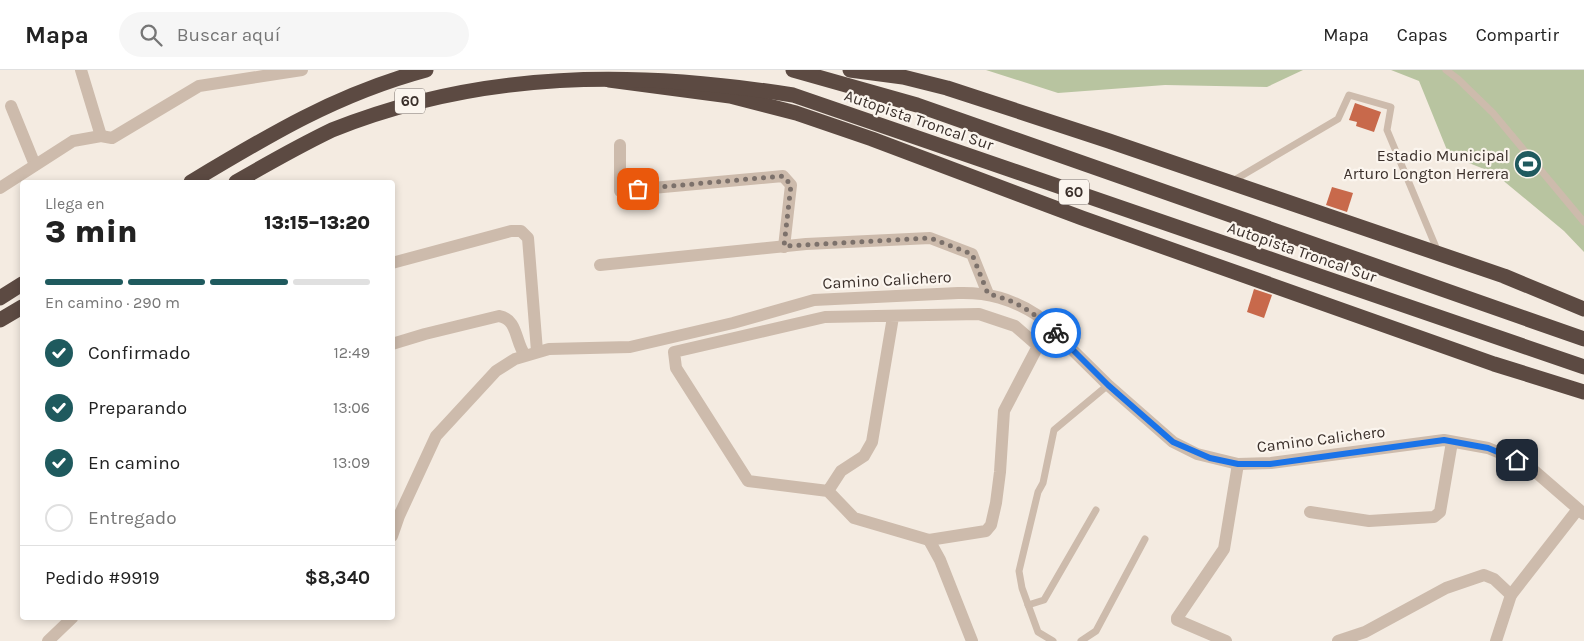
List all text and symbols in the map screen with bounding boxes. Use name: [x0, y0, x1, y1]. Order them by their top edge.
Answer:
search box: [119, 12, 469, 57]
text: Mapa: [25, 21, 89, 49]
icon: search: [137, 21, 165, 49]
text: Buscar aquí: [177, 24, 280, 46]
text: Mapa: [1323, 24, 1369, 46]
text: Capas: [1397, 24, 1448, 46]
text: Compartir: [1476, 24, 1559, 46]
street label: Autopista Troncal Sur: [842, 86, 996, 154]
road number: 60: [395, 88, 425, 114]
place label: Estadio Municipal Arturo Longton Herrera: [1344, 146, 1509, 183]
sports icon: Estadio Municipal Arturo Longton Herrera: [1513, 149, 1543, 179]
pin: [617, 168, 659, 210]
icon: bag: [624, 175, 652, 203]
road number: 60: [1059, 180, 1089, 204]
text: Llega en: [45, 194, 105, 213]
text: 13:15–13:20: [264, 212, 370, 234]
text: 3 min: [45, 213, 138, 250]
street label: Autopista Troncal Sur: [1225, 218, 1379, 286]
street label: Camino Calichero: [822, 267, 952, 293]
text: En camino · 290 m: [45, 293, 180, 312]
courier: [1031, 308, 1081, 358]
icon: bike: [1042, 319, 1070, 347]
icon: check: [45, 339, 73, 367]
text: Confirmado: [88, 342, 190, 364]
text: 12:49: [334, 343, 370, 362]
icon: check: [45, 394, 73, 422]
text: Preparando: [88, 397, 187, 419]
text: 13:06: [333, 398, 370, 417]
street label: Camino Calichero: [1256, 422, 1386, 456]
pin: [1496, 439, 1538, 481]
icon: home: [1503, 446, 1531, 474]
icon: check: [45, 449, 73, 477]
text: En camino: [88, 452, 180, 474]
text: 13:09: [333, 453, 370, 472]
text: Entregado: [88, 507, 177, 529]
text: Pedido #9919: [45, 567, 160, 589]
text: $8,340: [305, 567, 370, 589]

